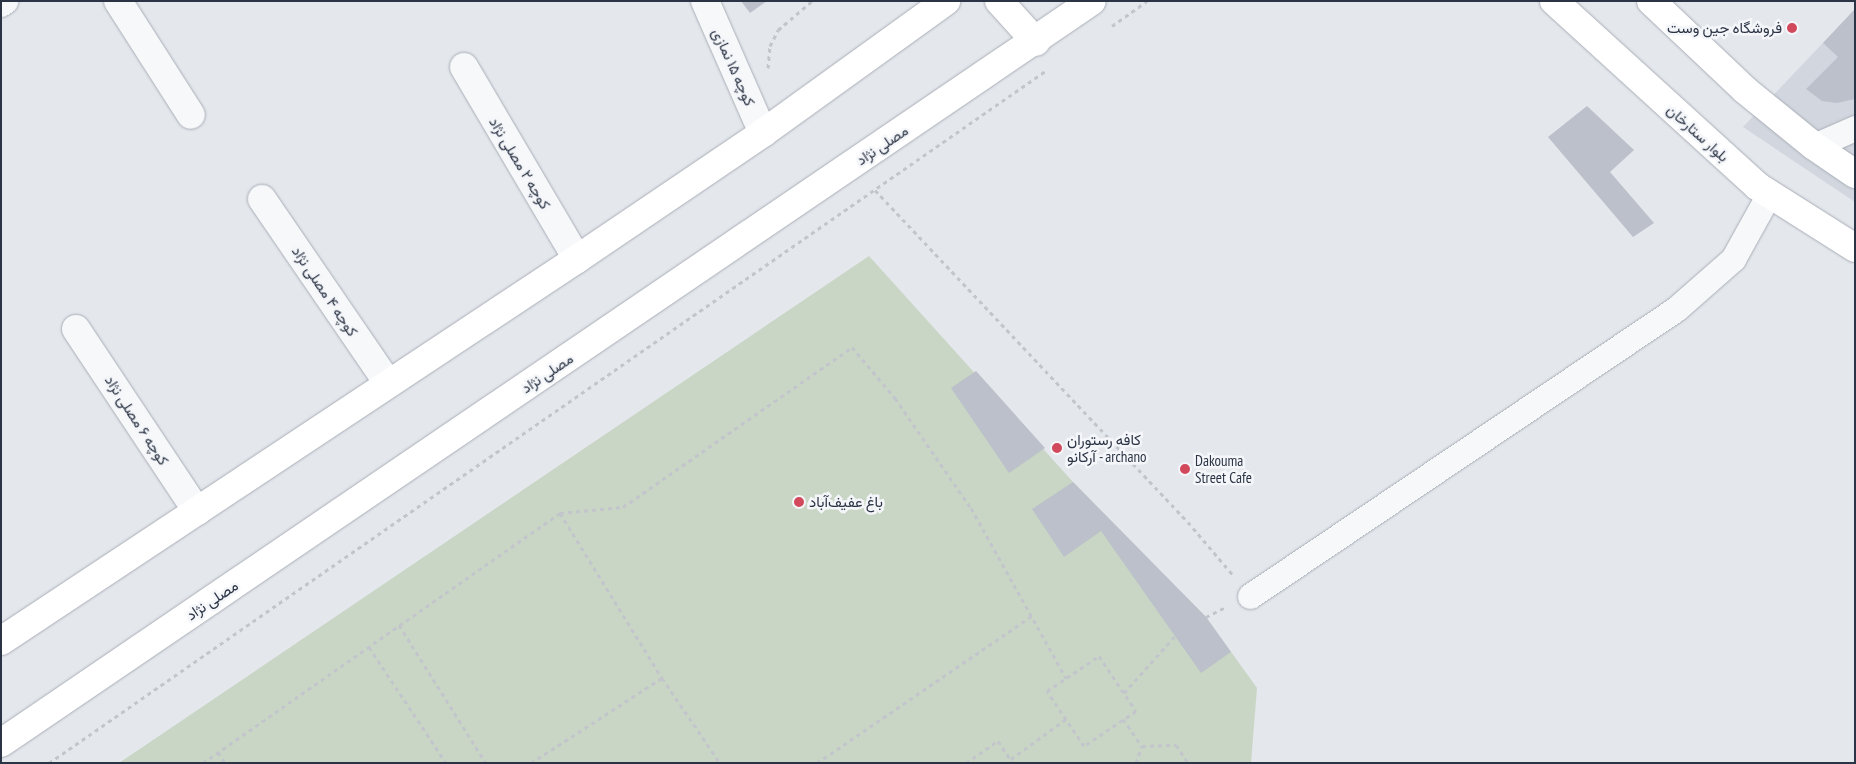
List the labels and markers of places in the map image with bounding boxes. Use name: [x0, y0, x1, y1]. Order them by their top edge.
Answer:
place label: فروشگاه جین وست: [1667, 19, 1782, 37]
marker: فروشگاه جین وست: [1786, 22, 1798, 34]
place label: کافه رستوران آرکانو - archano: [1067, 430, 1148, 465]
marker: کافه رستوران آرکانو - archano: [1051, 442, 1063, 454]
place label: Dakouma Street Cafe: [1195, 451, 1252, 486]
marker: Dakouma Street Cafe: [1179, 463, 1191, 475]
place label: باغ عفیف‌آباد: [809, 493, 883, 511]
marker: باغ عفیف‌آباد: [793, 496, 805, 508]

